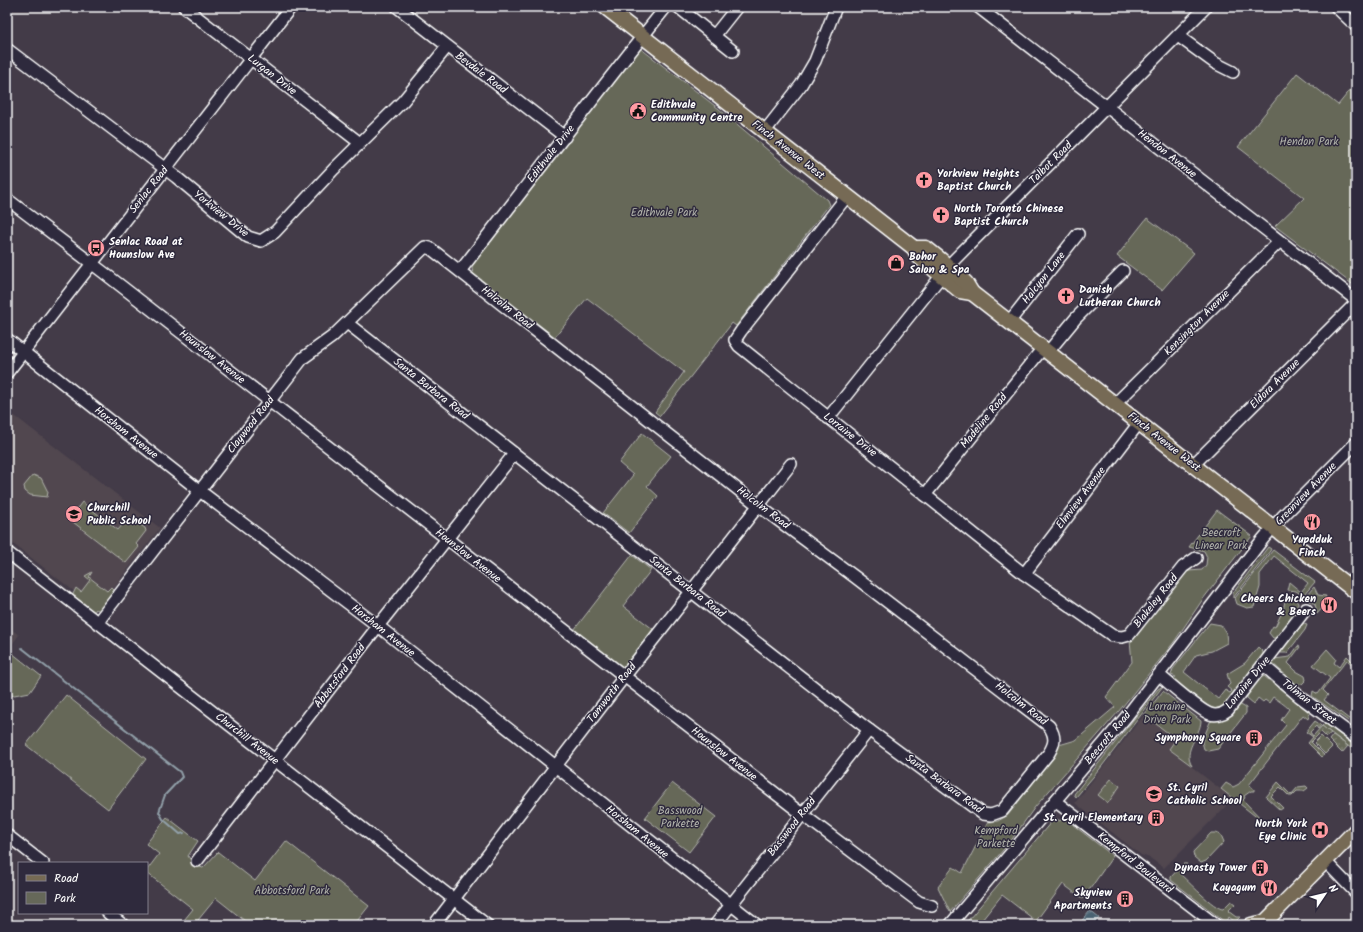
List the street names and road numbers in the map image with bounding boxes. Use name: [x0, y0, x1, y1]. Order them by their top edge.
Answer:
street label: Bevdale Road: [451, 47, 511, 99]
street label: Lurgan Drive: [243, 50, 301, 100]
street label: Finch Avenue West: [747, 116, 829, 185]
street label: Edithvale Drive: [523, 121, 580, 187]
street label: Hendon Avenue: [1133, 125, 1201, 183]
street label: Talbot Road: [1025, 137, 1077, 189]
street label: Senlac Road: [125, 162, 174, 218]
street label: Yorkview Drive: [189, 186, 253, 242]
street label: Halcyon Lane: [1018, 248, 1070, 308]
street label: Holcolm Road: [477, 282, 538, 335]
street label: Kensington Avenue: [1160, 286, 1234, 360]
street label: Hounslow Avenue: [175, 325, 249, 389]
street label: Santa Barbara Road: [389, 353, 473, 425]
street label: Eldora Avenue: [1246, 355, 1304, 413]
street label: Madeline Road: [956, 389, 1012, 453]
street label: Claywood Road: [223, 392, 280, 458]
street label: Horsham Avenue: [90, 402, 162, 464]
street label: Lorraine Drive: [819, 408, 881, 462]
street label: Finch Avenue West: [1123, 408, 1205, 477]
street label: Greenview Avenue: [1271, 458, 1341, 530]
street label: Elmview Avenue: [1051, 463, 1111, 533]
street label: Holcolm Road: [732, 482, 794, 534]
street label: Hounslow Avenue: [431, 524, 505, 588]
street label: Santa Barbara Road: [645, 551, 729, 623]
street label: Blakeley Road: [1129, 570, 1183, 632]
street label: Horsham Avenue: [347, 600, 419, 662]
street label: Abbotsford Road: [310, 639, 371, 712]
street label: Lorraine Drive: [1221, 652, 1275, 714]
street label: Tamworth Road: [583, 659, 642, 727]
street label: Tolman Street: [1278, 675, 1341, 730]
street label: Holcolm Road: [991, 678, 1052, 731]
street label: Beecroft Road: [1080, 707, 1136, 769]
street label: Churchill Avenue: [211, 708, 283, 770]
street label: Hounslow Avenue: [687, 722, 761, 786]
street label: Santa Barbara Road: [901, 749, 987, 819]
street label: Basswood Road: [763, 793, 821, 860]
street label: Horsham Avenue: [601, 801, 673, 863]
street label: Kempford Boulevard: [1093, 828, 1177, 899]

